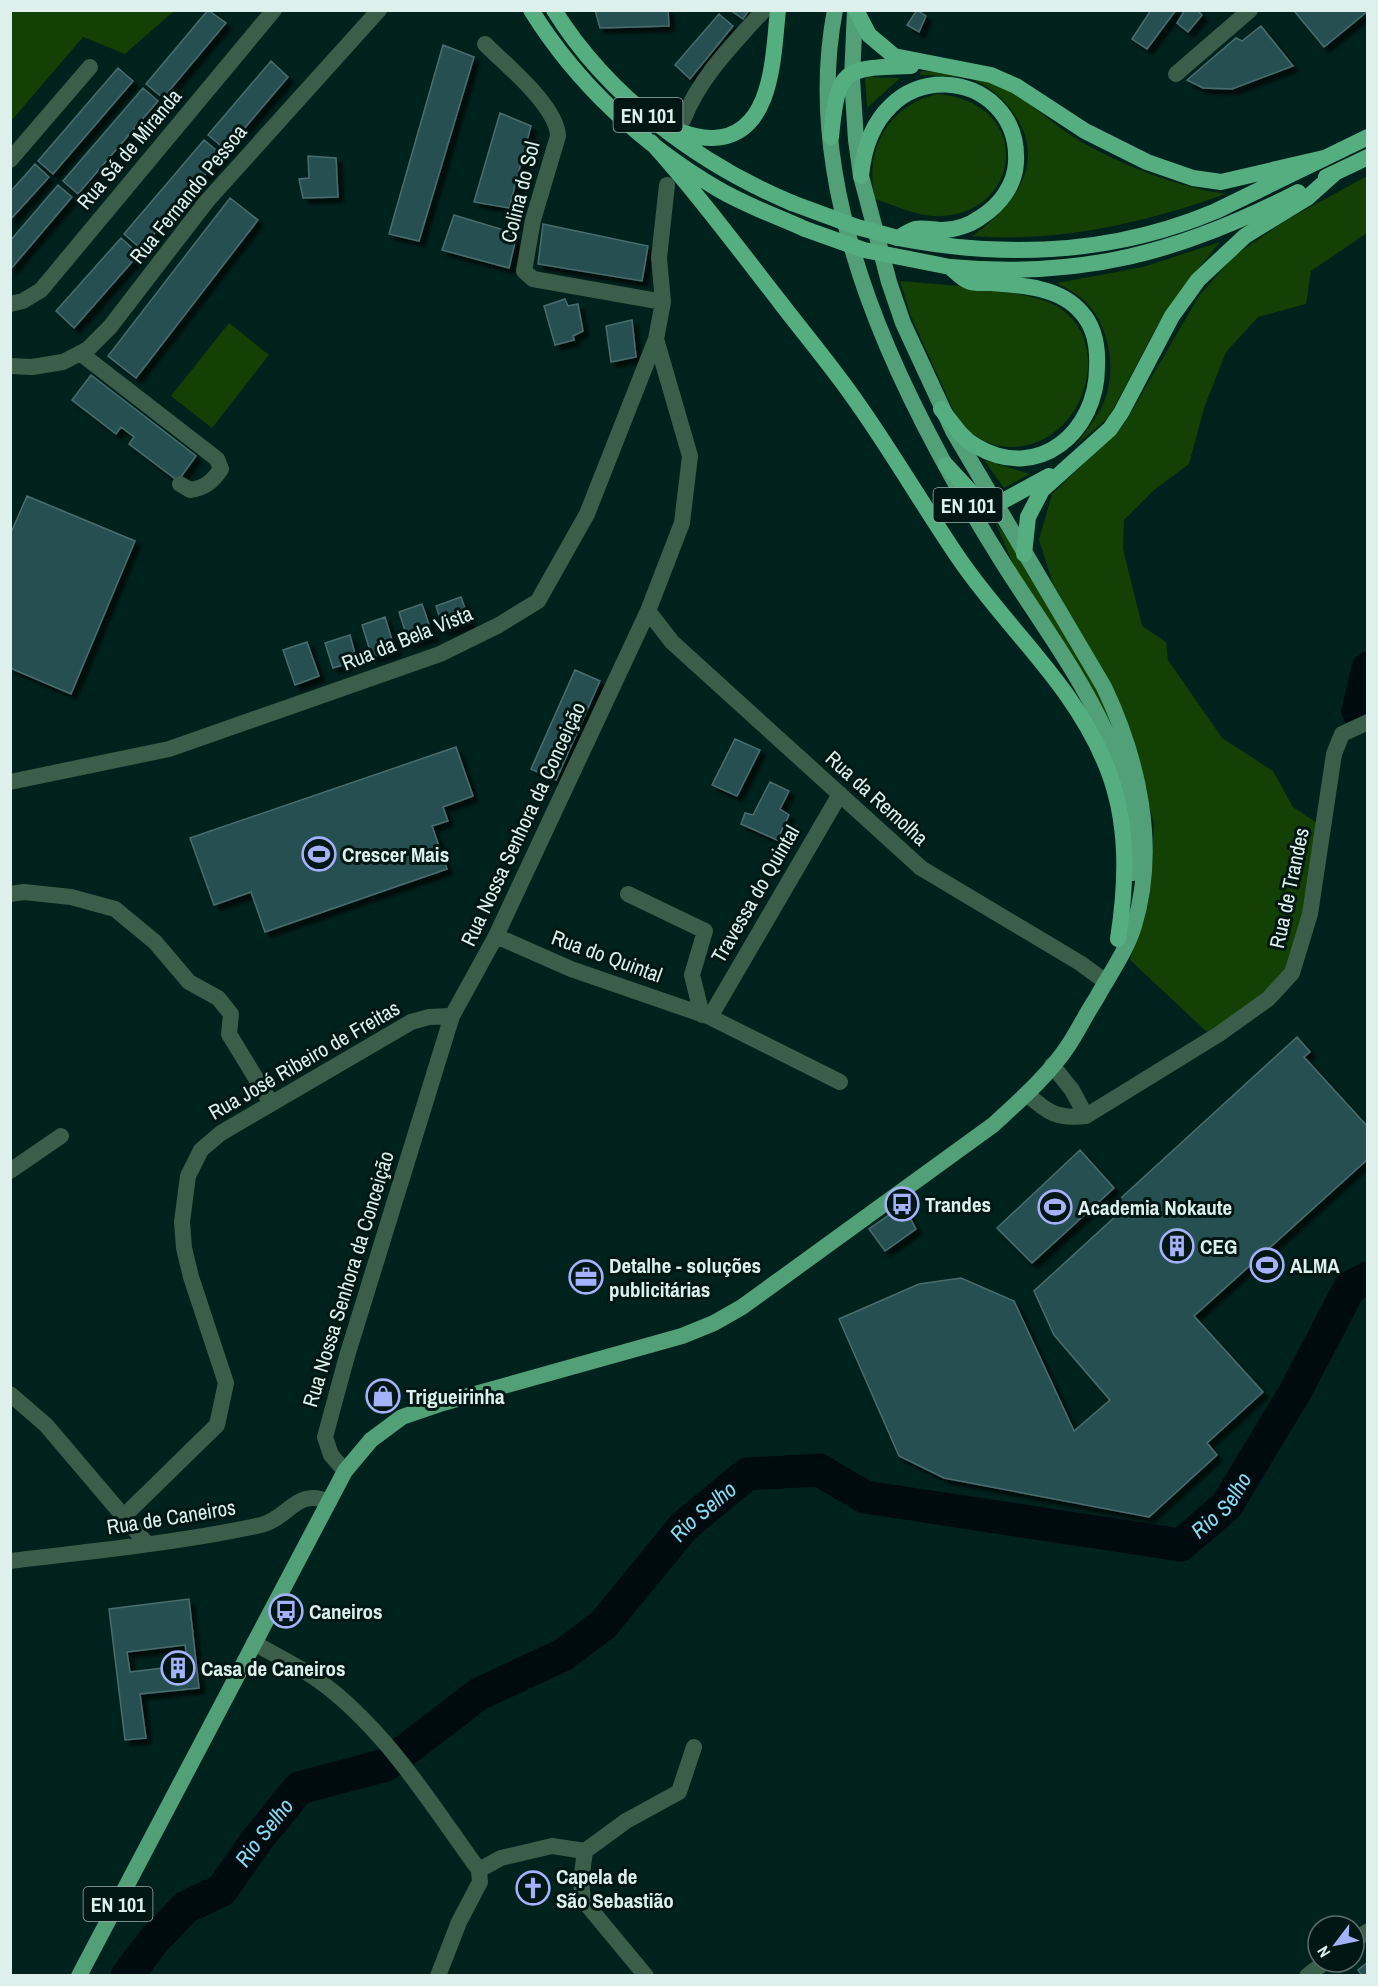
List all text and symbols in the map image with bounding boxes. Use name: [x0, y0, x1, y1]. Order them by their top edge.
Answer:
street label: Rua Sá de Miranda: [70, 82, 188, 216]
road number: EN 101: [614, 98, 682, 132]
street label: Rua Fernando Pessoa: [123, 118, 253, 270]
street label: Colina do Sol: [493, 138, 547, 246]
road number: EN 101: [934, 488, 1002, 522]
street label: Rua da Bela Vista: [337, 598, 477, 677]
street label: Rua Nossa Senhora da Conceição: [454, 697, 592, 951]
street label: Rua da Remolha: [819, 744, 935, 852]
street label: Travessa do Quintal: [704, 820, 806, 968]
street label: Rua de Trandes: [1262, 825, 1316, 951]
sports icon: Crescer Mais: [301, 836, 337, 872]
place label: Crescer Mais: [342, 840, 449, 869]
street label: Rua do Quintal: [548, 923, 666, 989]
street label: Rua José Ribeiro de Freitas: [203, 993, 405, 1127]
street label: Rua Nossa Senhora da Conceição: [295, 1148, 401, 1410]
bus stop icon: Trandes: [884, 1186, 920, 1222]
sports icon: Academia Nokaute: [1037, 1189, 1073, 1225]
place label: Trandes: [925, 1190, 991, 1219]
place label: Academia Nokaute: [1078, 1193, 1232, 1222]
building icon: CEG: [1159, 1228, 1195, 1264]
place label: CEG: [1200, 1232, 1237, 1261]
sports icon: ALMA: [1249, 1247, 1285, 1283]
place label: Detalhe - soluções publicitárias: [609, 1251, 761, 1304]
place label: ALMA: [1290, 1251, 1340, 1280]
office icon: Detalhe - soluções publicitárias: [568, 1259, 604, 1295]
shop icon: Trigueirinha: [365, 1378, 401, 1414]
place label: Trigueirinha: [406, 1382, 505, 1411]
water label: Rio Selho: [1184, 1467, 1258, 1545]
water label: Rio Selho: [662, 1474, 743, 1548]
street label: Rua de Caneiros: [104, 1492, 238, 1542]
bus stop icon: Caneiros: [268, 1593, 304, 1629]
place label: Caneiros: [309, 1597, 383, 1626]
building icon: Casa de Caneiros: [160, 1650, 196, 1686]
place label: Casa de Caneiros: [201, 1654, 346, 1683]
water label: Rio Selho: [228, 1792, 300, 1873]
place label: Capela de São Sebastião: [556, 1862, 674, 1915]
church icon: Capela de São Sebastião: [515, 1870, 551, 1906]
road number: EN 101: [84, 1887, 152, 1921]
north arrow: [1306, 1914, 1366, 1974]
text: N: [1311, 1942, 1335, 1962]

